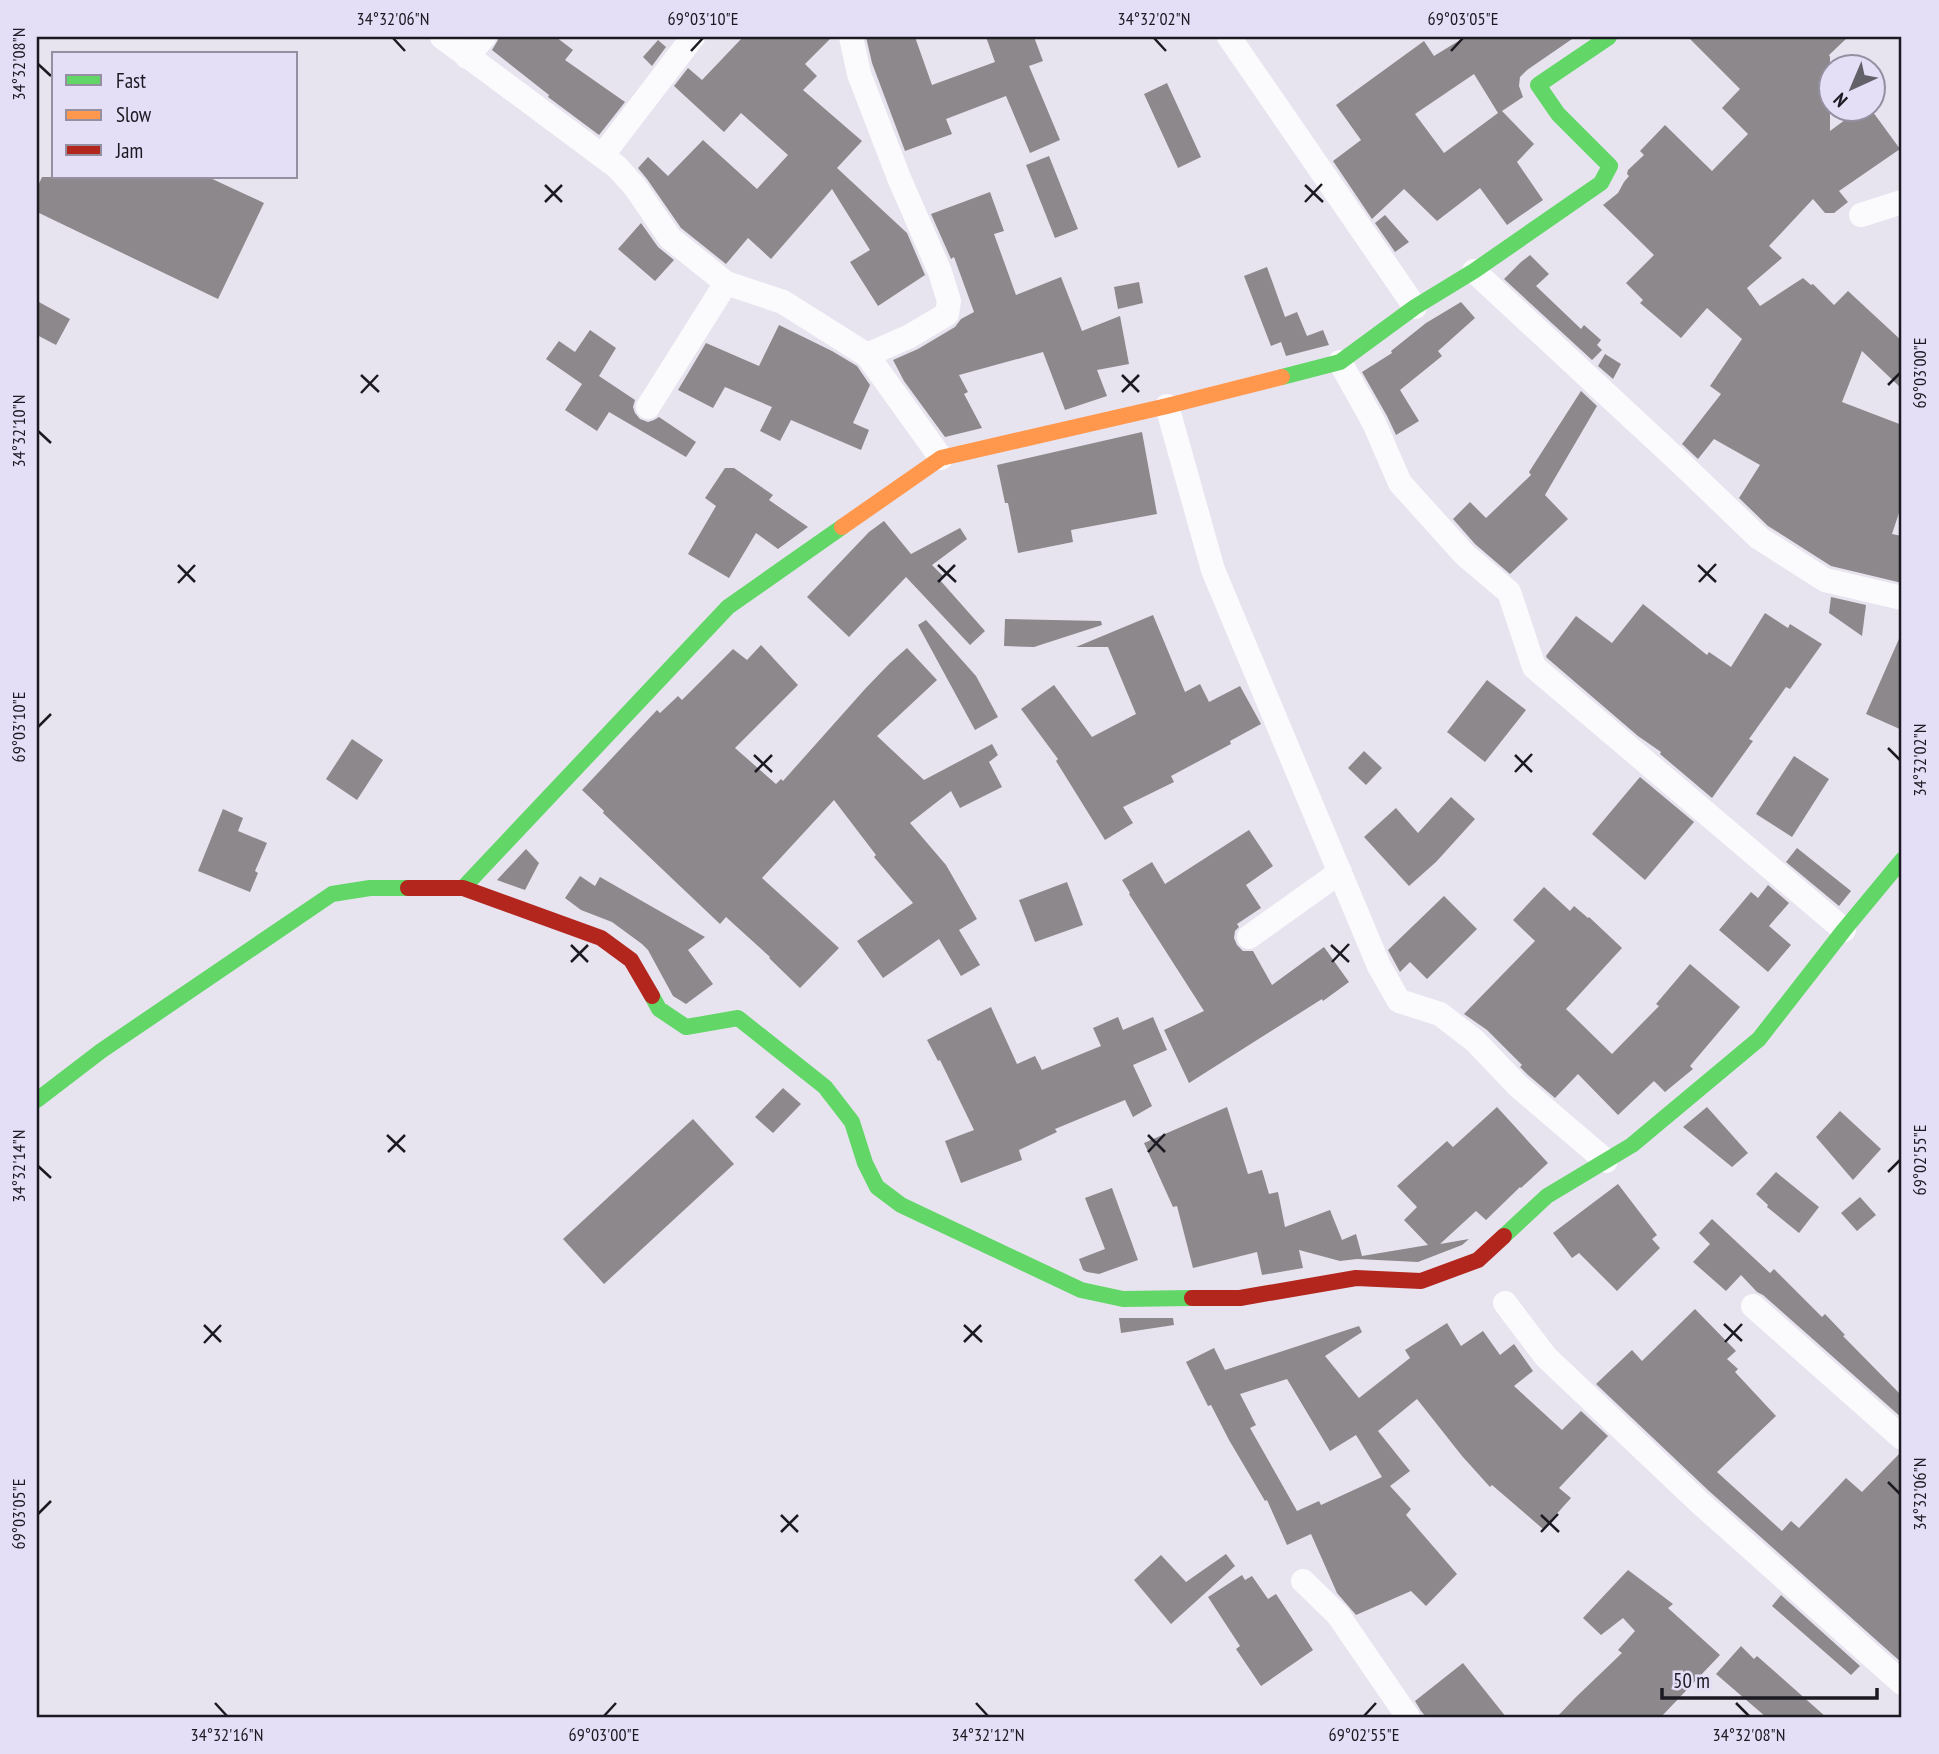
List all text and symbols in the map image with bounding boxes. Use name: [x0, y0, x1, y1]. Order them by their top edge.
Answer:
text: 34°32'06"N: [357, 7, 429, 30]
text: 69°03'10"E: [668, 7, 738, 30]
text: 34°32'02"N: [1118, 7, 1190, 30]
text: 69°03'05"E: [1428, 7, 1498, 30]
text: 34°32'08"N: [7, 28, 30, 100]
legend: [52, 52, 298, 178]
north arrow: [1816, 52, 1886, 122]
text: Fast: [116, 67, 146, 94]
text: N: [1828, 88, 1852, 112]
text: Slow: [116, 101, 152, 128]
text: Jam: [115, 137, 143, 164]
text: 69°03'00"E: [1908, 338, 1931, 408]
text: 34°32'10"N: [7, 395, 30, 467]
text: 69°03'10"E: [7, 692, 30, 762]
text: 34°32'02"N: [1908, 724, 1931, 796]
text: 69°02'55"E: [1908, 1125, 1931, 1195]
text: 34°32'14"N: [7, 1130, 30, 1202]
text: 34°32'06"N: [1908, 1458, 1931, 1530]
text: 69°03'05"E: [7, 1479, 30, 1549]
scale bar: [1662, 1656, 1878, 1700]
text: 50 m: [1673, 1667, 1710, 1694]
text: 34°32'16"N: [191, 1723, 263, 1746]
text: 69°03'00"E: [569, 1723, 639, 1746]
text: 34°32'12"N: [952, 1723, 1024, 1746]
text: 69°02'55"E: [1329, 1723, 1399, 1746]
text: 34°32'08"N: [1713, 1723, 1785, 1746]

